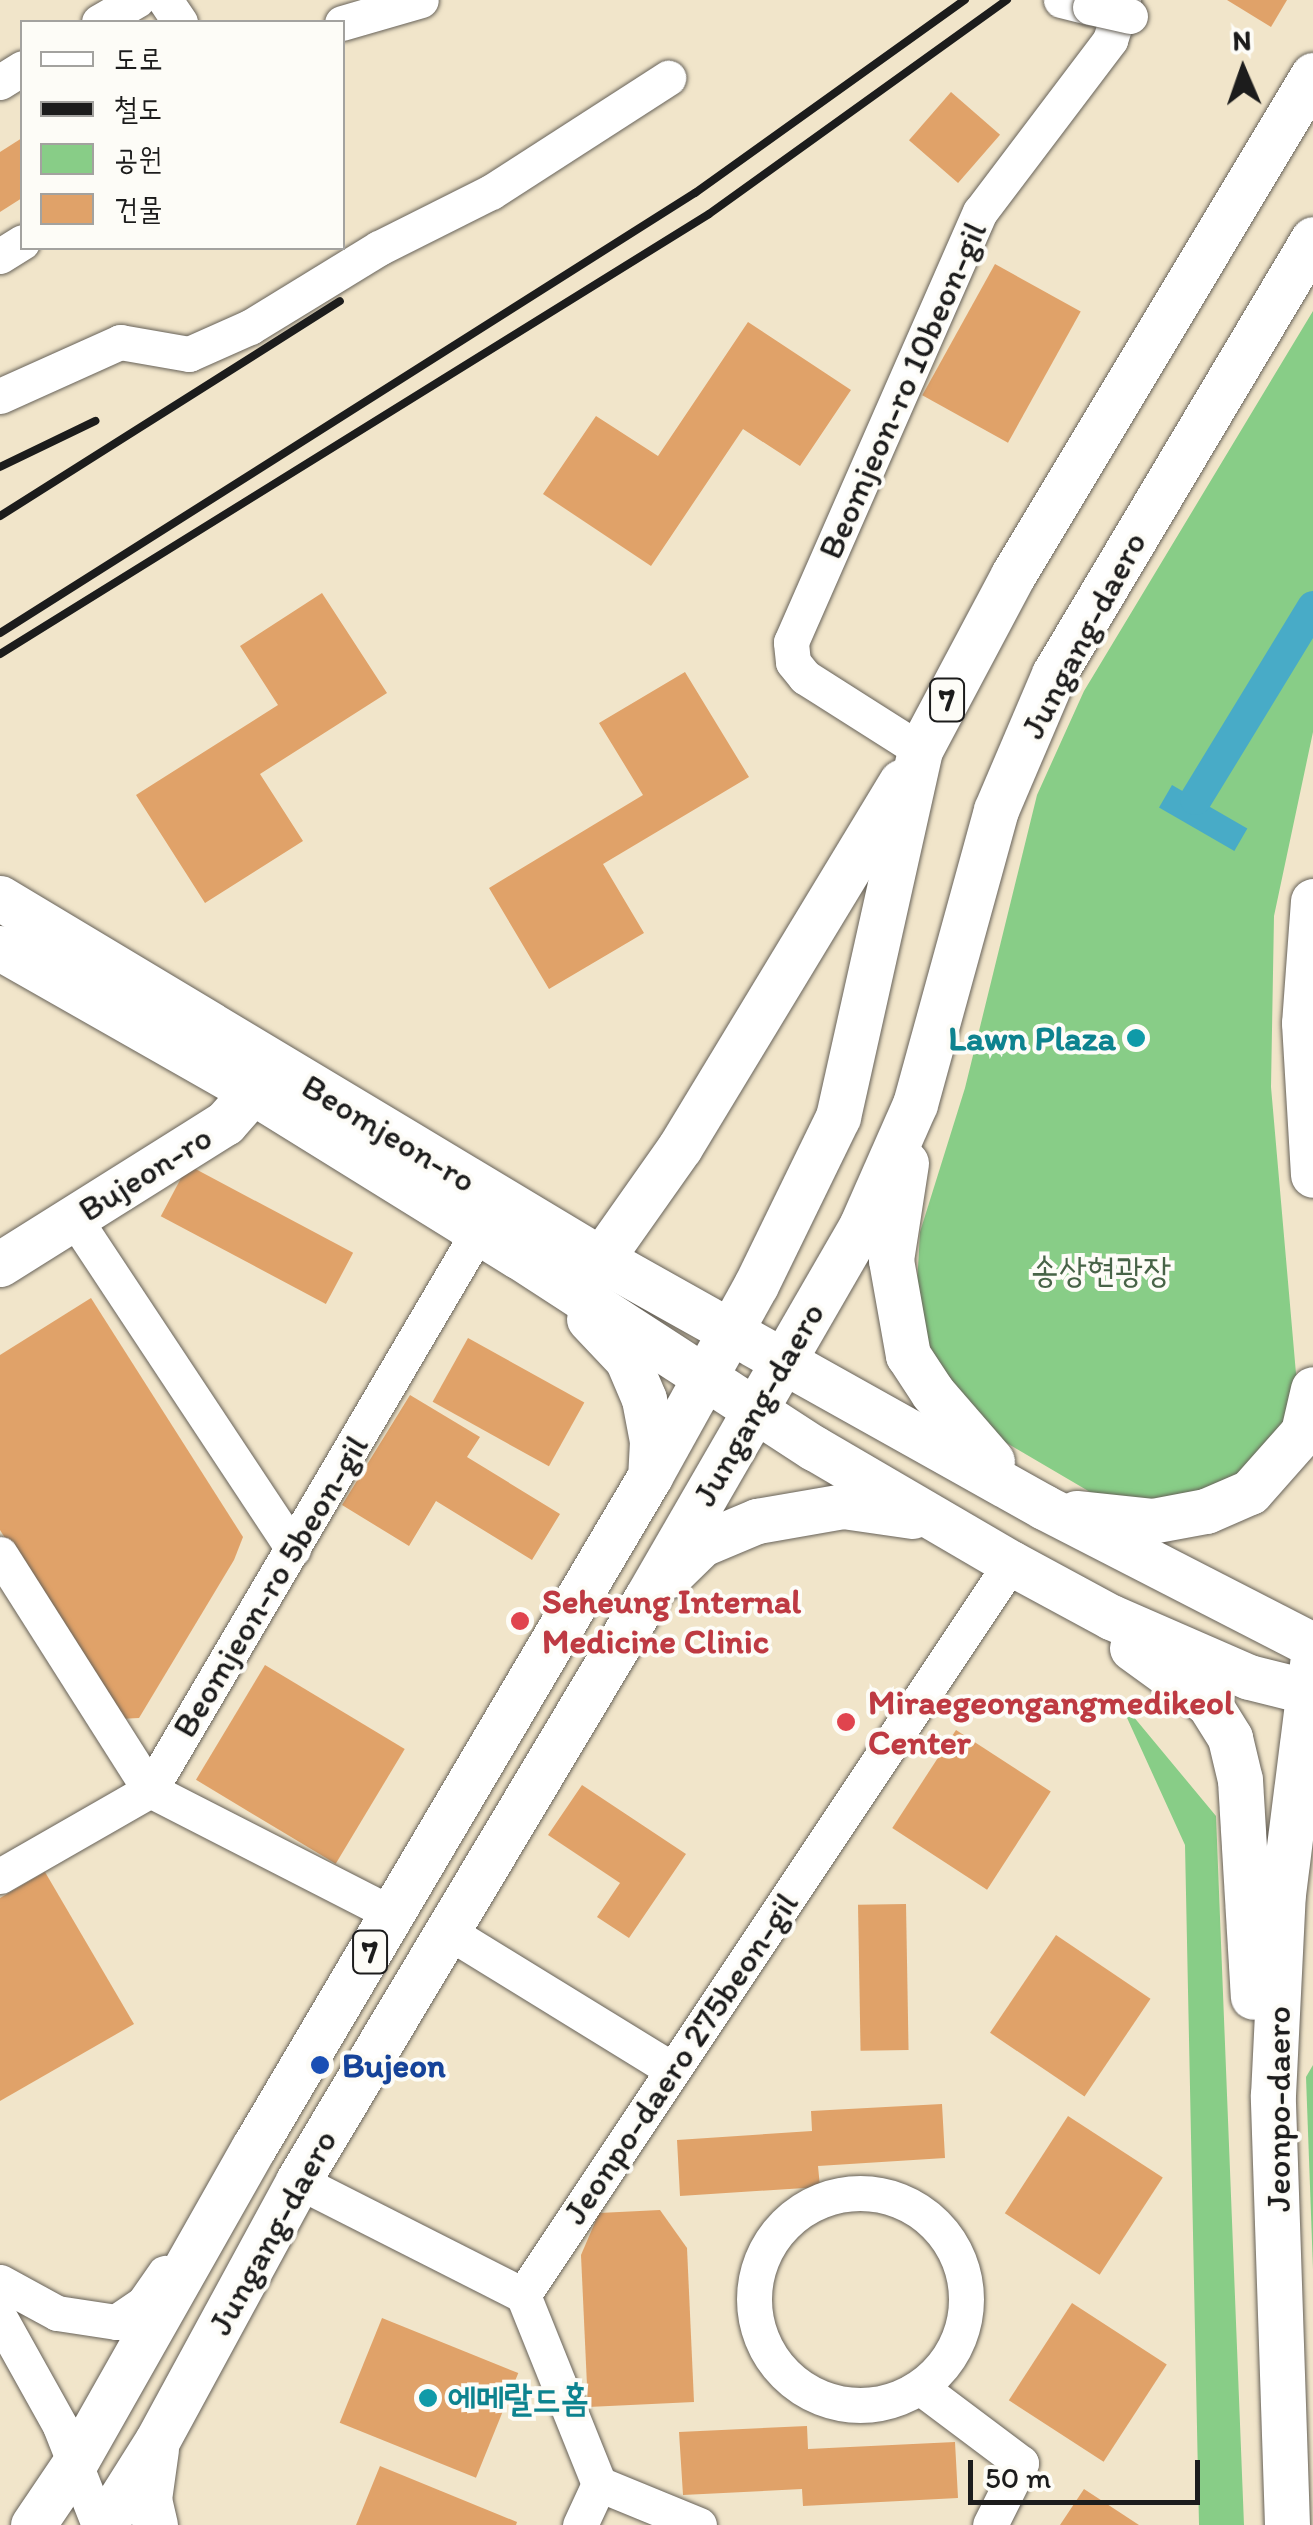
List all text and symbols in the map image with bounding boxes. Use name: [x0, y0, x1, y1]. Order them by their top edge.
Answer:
legend: [20, 20, 345, 250]
north arrow: [1193, 20, 1293, 120]
text: N: [1232, 23, 1252, 57]
text: 도로: [114, 40, 162, 77]
text: 철도: [114, 90, 162, 127]
text: 공원: [114, 140, 162, 177]
text: 건물: [114, 190, 162, 227]
street label: Beomjeon-ro 10beon-gil: [809, 216, 995, 564]
street label: Jungang-daero: [1011, 524, 1155, 746]
road number: 7: [927, 673, 967, 727]
place label: Lawn Plaza: [948, 1017, 1116, 1059]
marker: Lawn Plaza: [1125, 1027, 1147, 1049]
street label: Beomjeon-ro: [294, 1065, 484, 1201]
street label: Bujeon-ro: [70, 1116, 220, 1230]
park label: 송상현광장: [1031, 1249, 1171, 1291]
street label: Jungang-daero: [683, 1295, 833, 1513]
street label: Beomjeon-ro 5beon-gil: [163, 1428, 377, 1744]
place label: Seheung Internal Medicine Clinic: [542, 1580, 801, 1662]
marker: Seheung Internal Medicine Clinic: [507, 1608, 533, 1634]
place label: Miraegeongangmedikeol Center: [868, 1681, 1234, 1763]
marker: Miraegeongangmedikeol Center: [833, 1709, 859, 1735]
street label: Jeonpo-daero 275beon-gil: [553, 1885, 807, 2231]
road number: 7: [350, 1925, 390, 1979]
street label: Jeonpo-daero: [1257, 2006, 1299, 2212]
place label: Bujeon: [342, 2044, 446, 2086]
marker: Bujeon: [307, 2052, 333, 2078]
street label: Jungang-daero: [198, 2122, 346, 2342]
place label: 에메랄드홈: [448, 2377, 589, 2419]
marker: 에메랄드홈: [417, 2387, 439, 2409]
scale bar: [973, 2440, 1206, 2502]
text: 50 m: [985, 2459, 1051, 2496]

